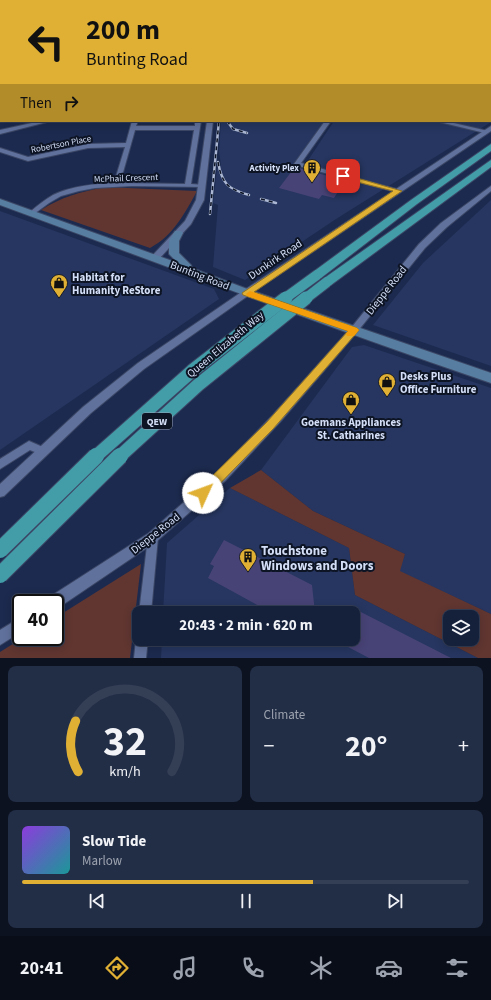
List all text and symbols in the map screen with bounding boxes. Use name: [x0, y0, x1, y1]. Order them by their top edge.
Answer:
text: 200 m: [86, 10, 160, 50]
icon: left: [20, 16, 72, 68]
text: Bunting Road: [86, 47, 188, 72]
icon: right: [60, 92, 82, 114]
text: Then: [20, 93, 52, 114]
street label: Robertson Place: [30, 132, 93, 157]
building icon: Activity Plex: [302, 158, 322, 183]
pin: [326, 159, 360, 193]
place label: Activity Plex: [249, 162, 299, 175]
icon: arrive: [332, 165, 354, 187]
street label: McPhail Crescent: [94, 171, 158, 186]
street label: Dunkirk Road: [245, 236, 305, 283]
street label: Bunting Road: [168, 257, 232, 294]
street label: Dieppe Road: [363, 263, 410, 318]
place label: Habitat for Humanity ReStore: [72, 270, 161, 298]
shop icon: Habitat for Humanity ReStore: [49, 273, 69, 298]
street label: Queen Elizabeth Way: [184, 308, 267, 381]
place label: Desks Plus Office Furniture: [400, 369, 477, 397]
shop icon: Desks Plus Office Furniture: [377, 372, 397, 397]
shop icon: Goemans Appliances St. Catharines: [341, 390, 361, 415]
road number: QEW: [142, 413, 172, 429]
place label: Goemans Appliances St. Catharines: [301, 415, 401, 443]
position arrow: [182, 472, 224, 514]
street label: Dieppe Road: [128, 510, 183, 557]
place label: Touchstone Windows and Doors: [261, 542, 374, 575]
building icon: Touchstone Windows and Doors: [238, 547, 258, 572]
speed limit sign: 40: [12, 594, 64, 646]
map controls: [443, 610, 479, 646]
button: layers: [443, 610, 479, 646]
text: 20:43 · 2 min · 620 m: [179, 615, 313, 636]
text: Climate: [264, 706, 305, 724]
text: 32: [103, 712, 147, 772]
text: 20°: [345, 725, 388, 768]
text: −: [264, 730, 274, 762]
text: +: [458, 730, 469, 762]
text: km/h: [109, 761, 141, 782]
text: Slow Tide: [82, 831, 146, 852]
text: Marlow: [82, 852, 122, 870]
icon: previous: [86, 890, 108, 912]
icon: pause: [235, 890, 257, 912]
icon: next: [384, 890, 406, 912]
icon: directions: [103, 954, 131, 982]
icon: music: [171, 954, 199, 982]
icon: phone: [239, 954, 267, 982]
icon: climate: [307, 954, 335, 982]
icon: car: [375, 954, 403, 982]
icon: filters: [443, 954, 471, 982]
text: 20:41: [20, 956, 63, 981]

